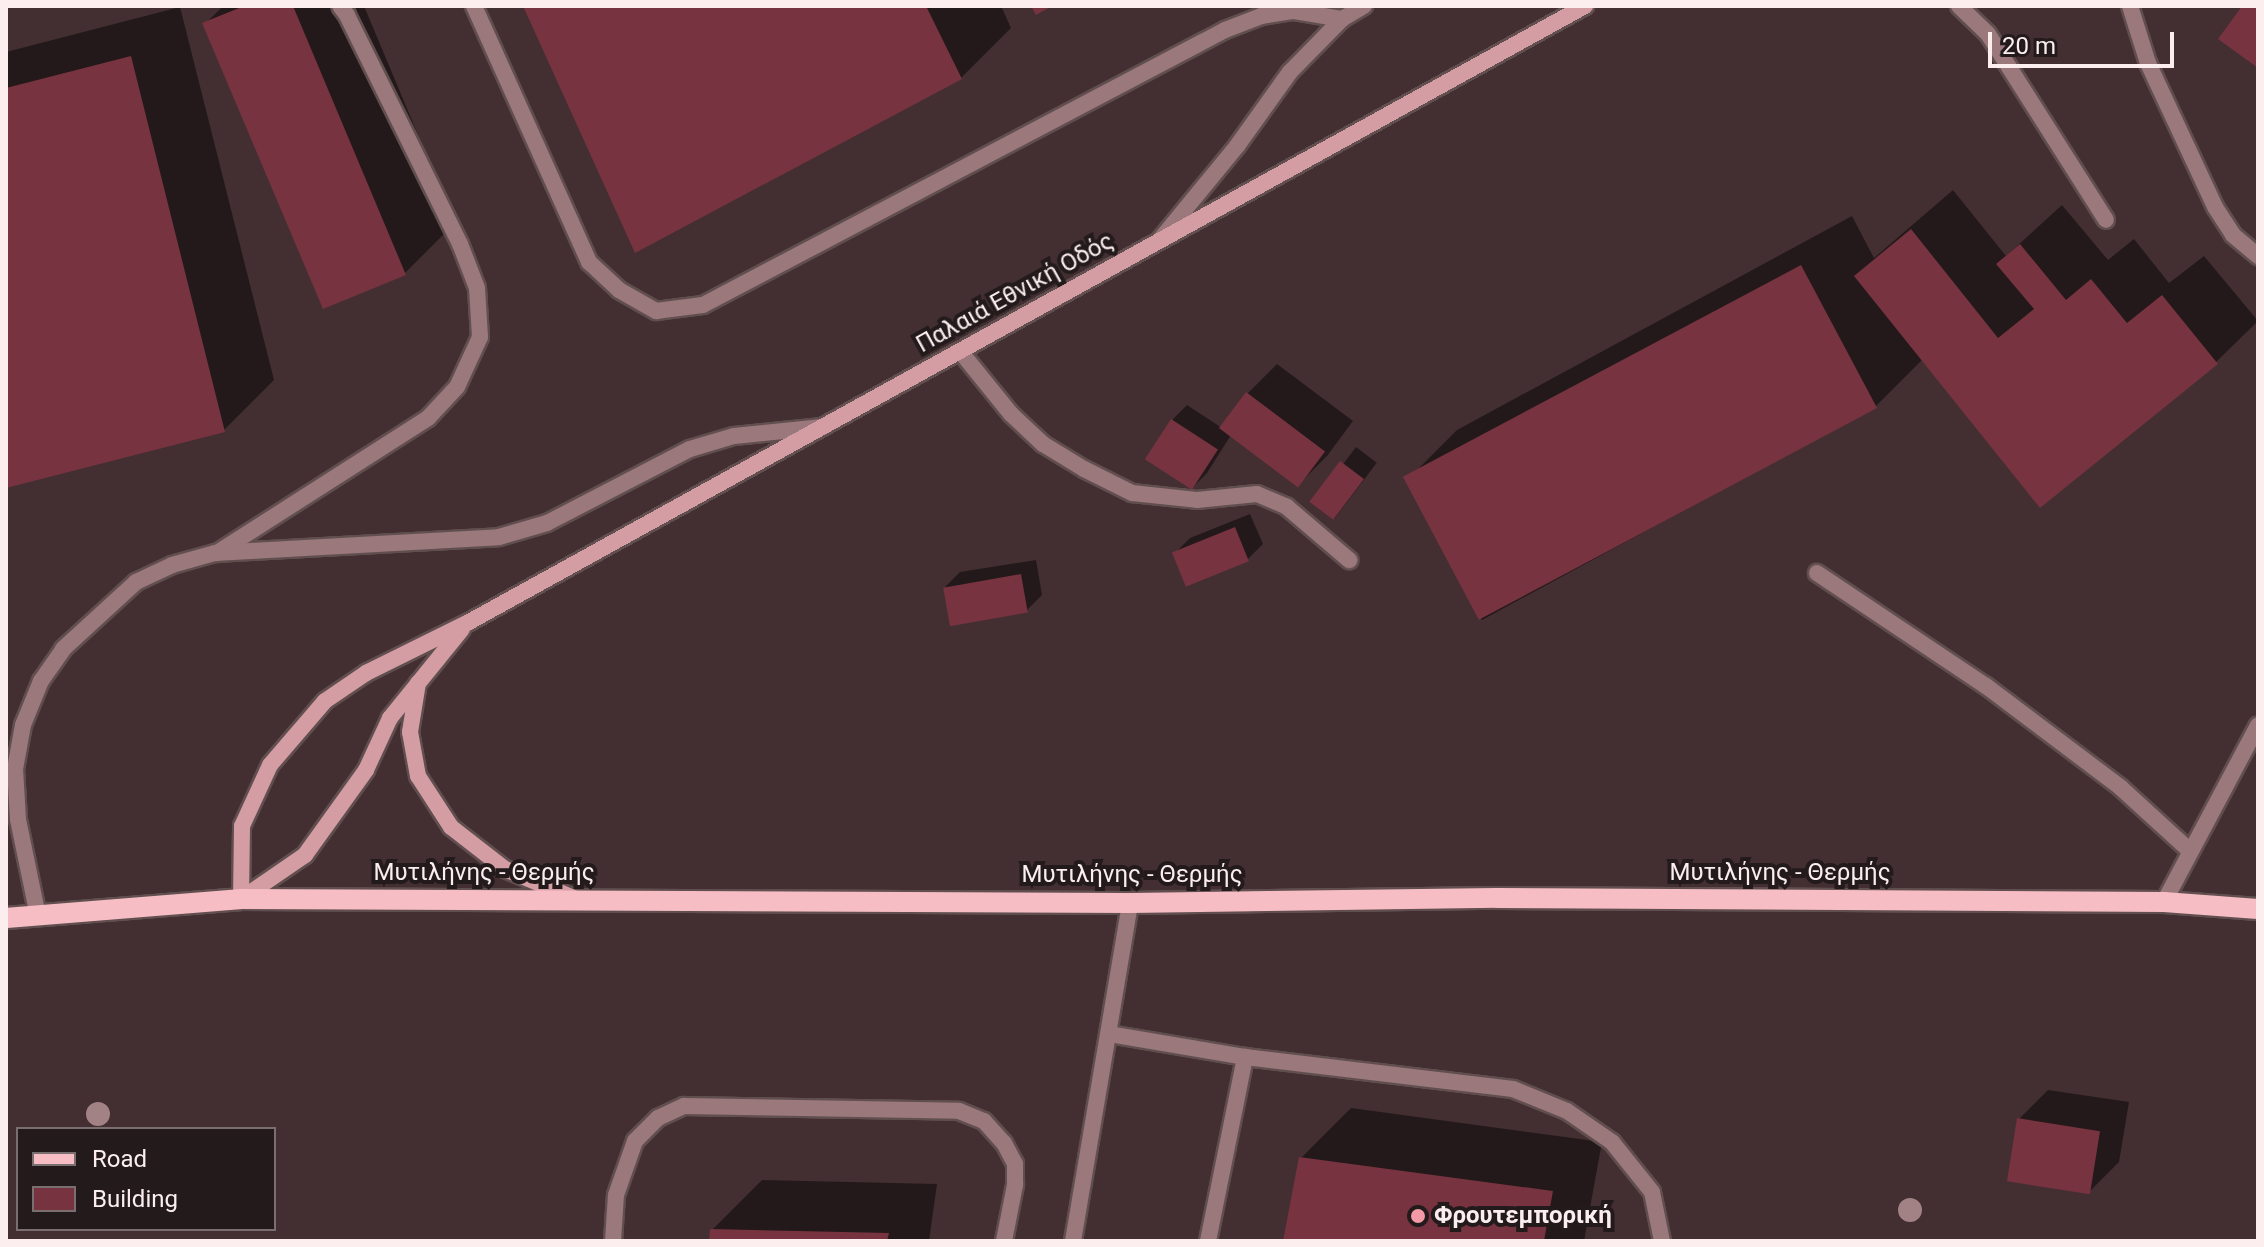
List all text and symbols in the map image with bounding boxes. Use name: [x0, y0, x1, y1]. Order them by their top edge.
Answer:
scale bar: [1992, 16, 2178, 66]
text: 20 m: [2002, 32, 2056, 60]
street label: Παλαιά Εθνική Οδός: [911, 227, 1119, 359]
street label: Μυτιλήνης - Θερμής: [373, 859, 595, 887]
street label: Μυτιλήνης - Θερμής: [1669, 859, 1891, 887]
street label: Μυτιλήνης - Θερμής: [1021, 861, 1243, 889]
legend: [16, 1127, 276, 1231]
text: Road: [92, 1145, 147, 1173]
text: Building: [92, 1185, 178, 1213]
place label: Φρουτεμπορική: [1434, 1202, 1612, 1230]
marker: Φρουτεμπορική: [1409, 1207, 1427, 1225]

